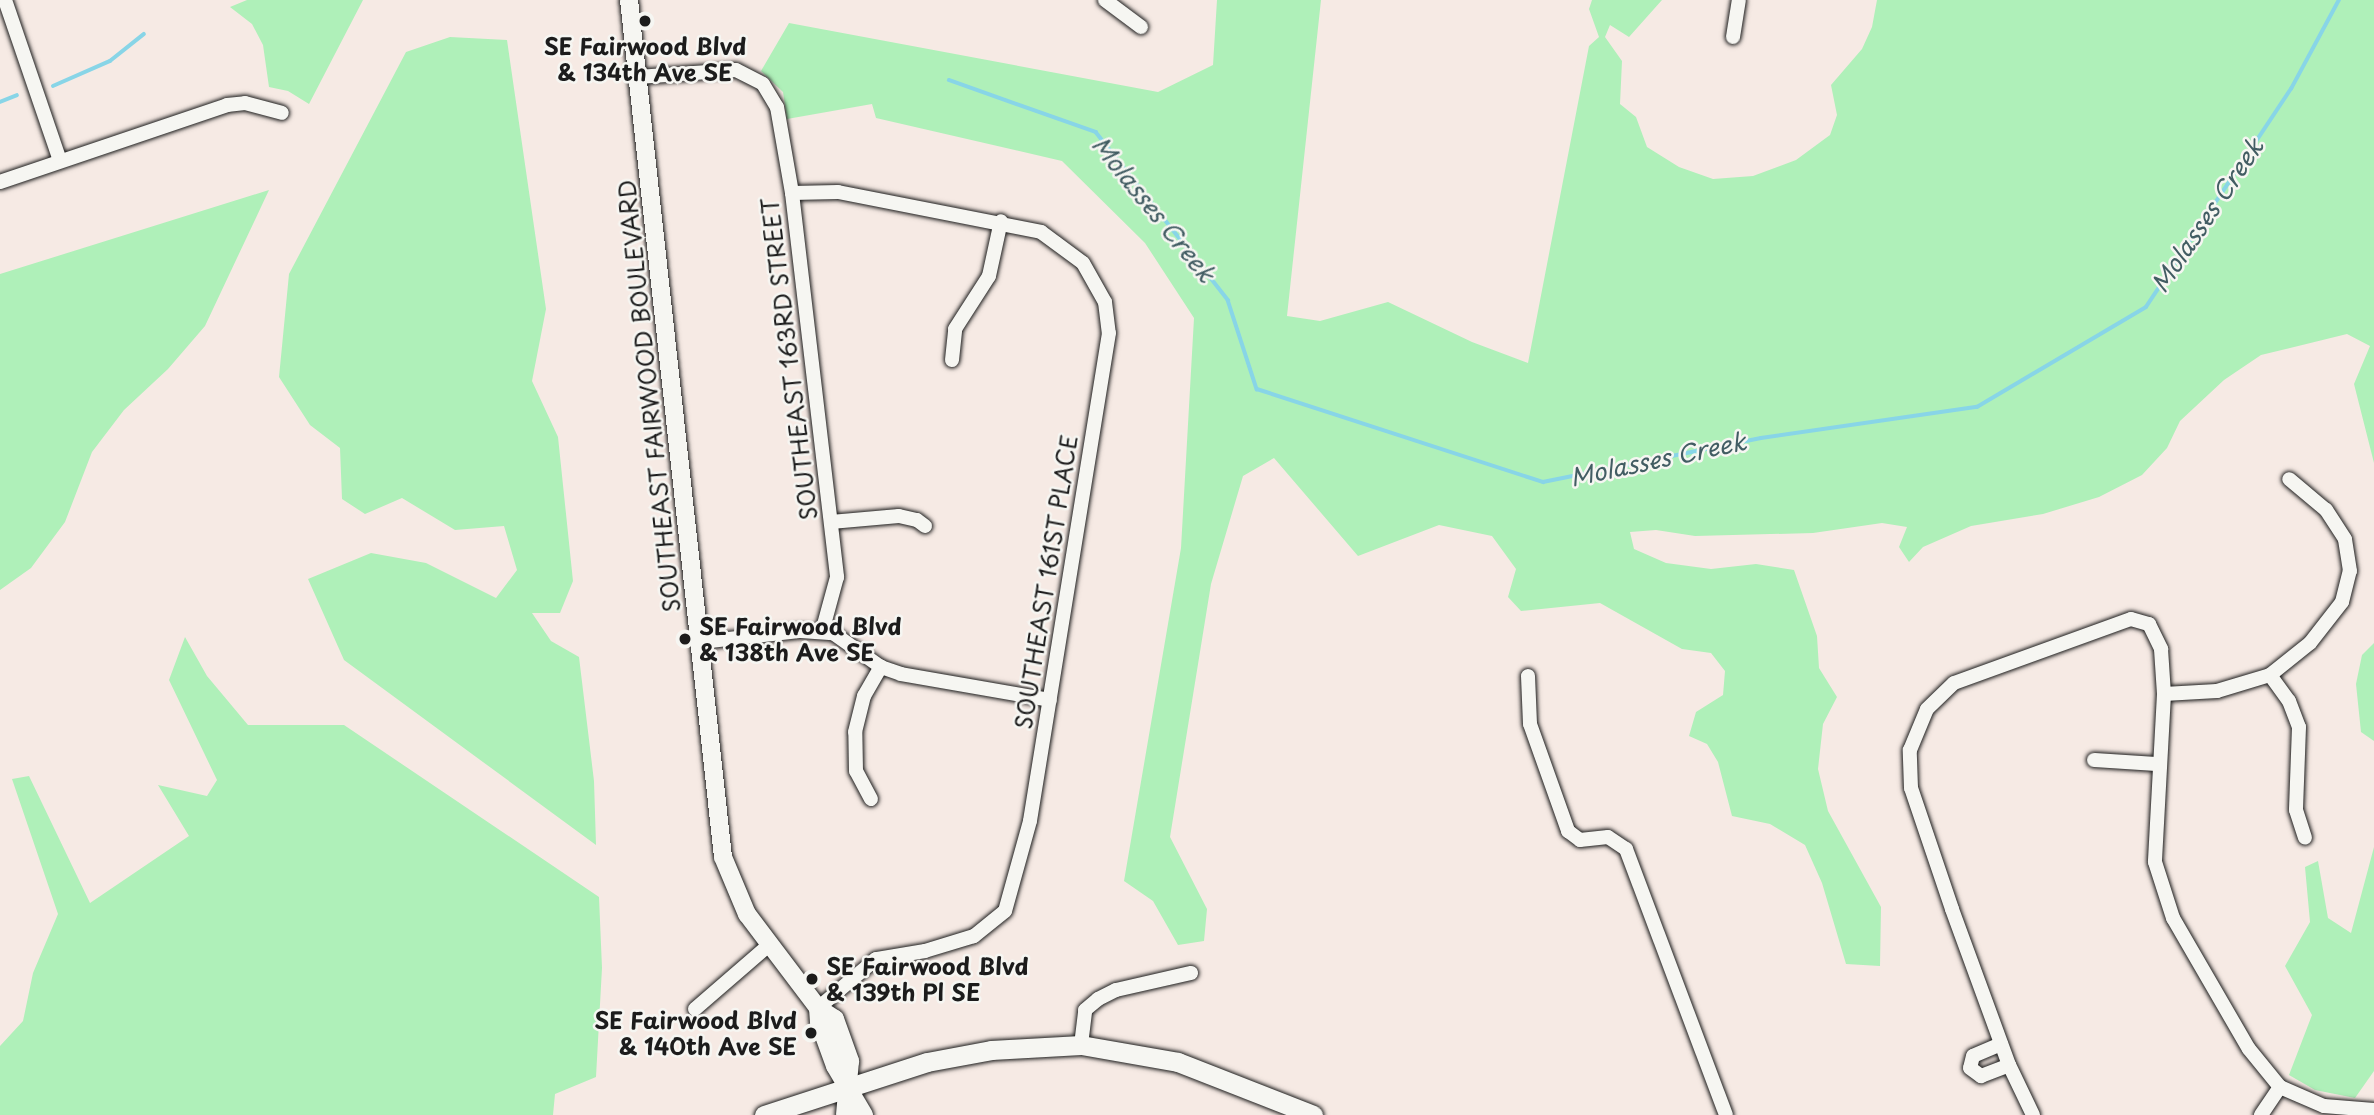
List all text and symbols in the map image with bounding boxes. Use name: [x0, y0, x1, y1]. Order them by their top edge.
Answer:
marker: SE Fairwood Blvd & 134th Ave SE: [637, 13, 653, 29]
place label: SE Fairwood Blvd & 134th Ave SE: [543, 32, 747, 86]
water label: Molasses Creek: [1086, 130, 1222, 288]
water label: Molasses Creek: [2144, 132, 2270, 298]
street label: SOUTHEAST FAIRWOOD BOULEVARD: [612, 177, 686, 615]
street label: SOUTHEAST 163RD STREET: [755, 196, 823, 522]
water label: Molasses Creek: [1566, 426, 1750, 492]
street label: SOUTHEAST 161ST PLACE: [1009, 432, 1083, 732]
place label: SE Fairwood Blvd & 138th Ave SE: [699, 612, 902, 666]
marker: SE Fairwood Blvd & 138th Ave SE: [677, 631, 693, 647]
place label: SE Fairwood Blvd & 139th Pl SE: [826, 952, 1029, 1006]
marker: SE Fairwood Blvd & 139th Pl SE: [804, 971, 820, 987]
place label: SE Fairwood Blvd & 140th Ave SE: [594, 1006, 797, 1060]
marker: SE Fairwood Blvd & 140th Ave SE: [803, 1025, 819, 1041]

